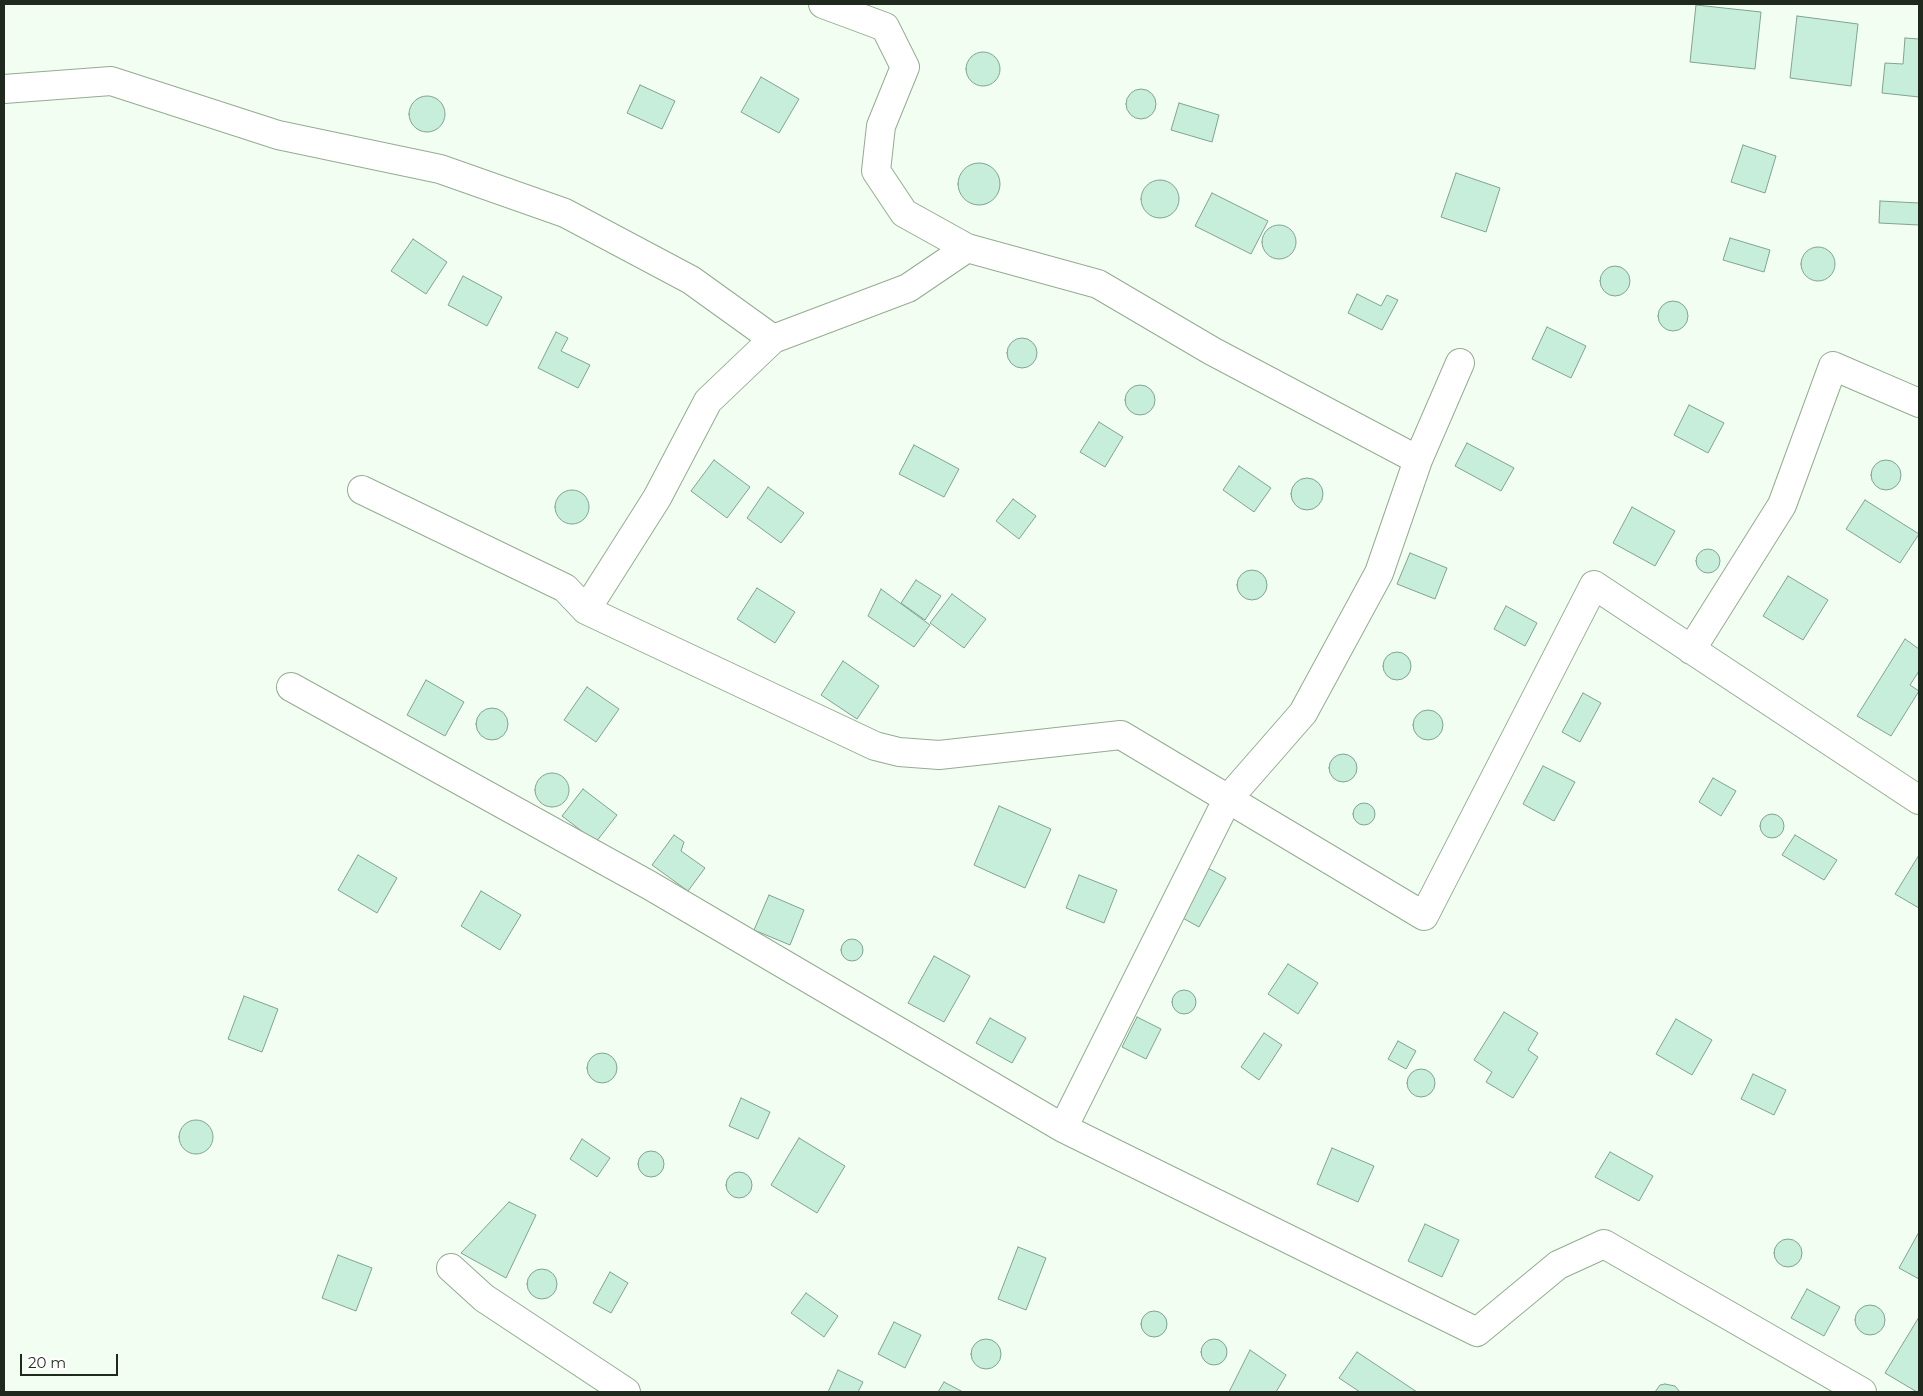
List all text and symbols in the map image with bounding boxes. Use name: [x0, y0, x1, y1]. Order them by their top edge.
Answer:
scale bar: [22, 1344, 120, 1376]
text: 20 m: [28, 1353, 66, 1372]

